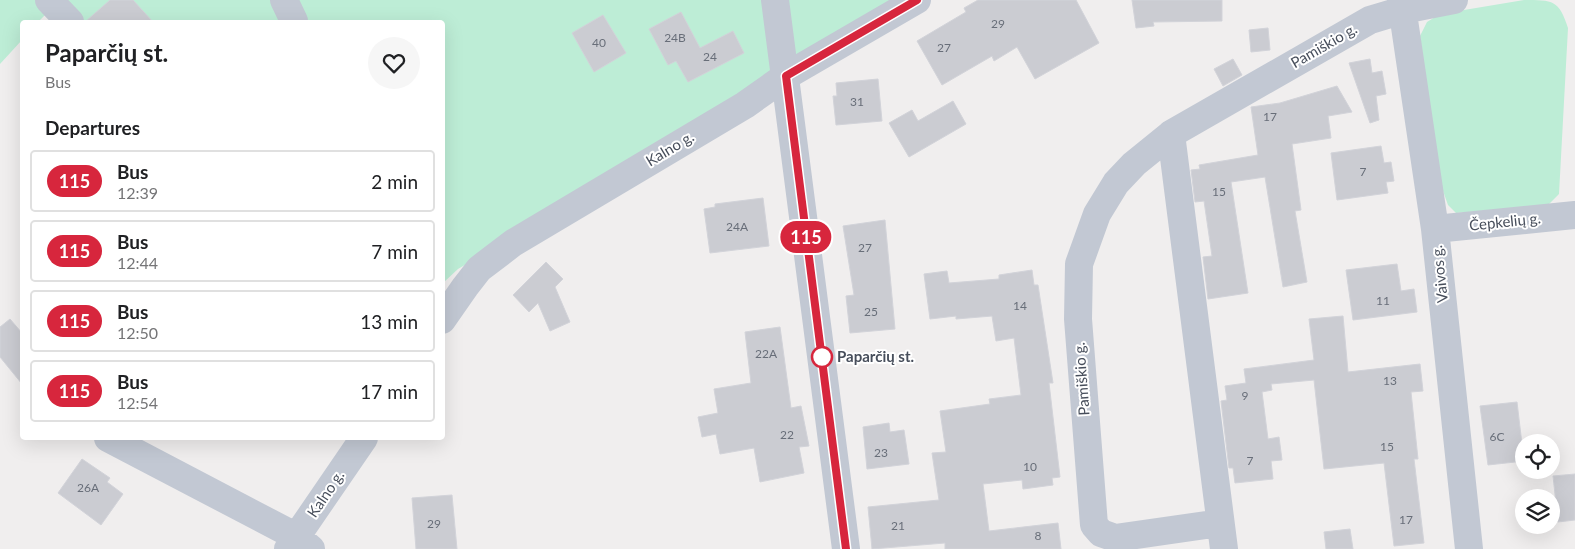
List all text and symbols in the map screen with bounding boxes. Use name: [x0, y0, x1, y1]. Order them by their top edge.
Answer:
house number: 29: [991, 16, 1005, 31]
street label: Pamiškio g.: [1287, 19, 1360, 71]
house number: 24B: [664, 30, 686, 45]
house number: 40: [592, 35, 606, 50]
button: heart: [368, 37, 420, 89]
text: Paparčių st.: [45, 38, 168, 67]
house number: 27: [937, 40, 951, 55]
house number: 24: [703, 49, 717, 64]
text: Bus: [45, 72, 71, 91]
house number: 31: [850, 94, 864, 109]
house number: 17: [1263, 109, 1277, 124]
text: Departures: [45, 116, 140, 139]
street label: Kalno g.: [642, 127, 697, 169]
text: Bus: [117, 160, 148, 183]
house number: 7: [1360, 164, 1367, 179]
text: 115: [59, 170, 90, 192]
text: 2 min: [371, 170, 418, 193]
text: 12:39: [117, 183, 158, 202]
house number: 15: [1212, 184, 1226, 199]
street label: Čepkelių g.: [1468, 208, 1542, 234]
house number: 24A: [726, 219, 749, 234]
line badge: 115: [777, 221, 835, 253]
text: 115: [790, 226, 822, 248]
text: Bus: [117, 230, 148, 253]
text: 115: [59, 240, 90, 262]
text: 7 min: [371, 240, 418, 263]
house number: 27: [858, 240, 872, 255]
street label: Vaivos g.: [1427, 244, 1451, 304]
text: 12:44: [117, 253, 158, 272]
house number: 11: [1376, 293, 1390, 308]
house number: 14: [1013, 298, 1027, 313]
text: Bus: [117, 300, 148, 323]
house number: 25: [864, 304, 878, 319]
text: 115: [59, 310, 90, 332]
text: 13 min: [360, 310, 418, 333]
text: 12:50: [117, 323, 158, 342]
street label: Pamiškio g.: [1069, 342, 1093, 416]
house number: 22A: [755, 346, 778, 361]
marker: Paparčių st.: [811, 346, 833, 368]
place label: Paparčių st.: [837, 347, 914, 365]
text: Bus: [117, 370, 148, 393]
house number: 13: [1383, 373, 1397, 388]
text: 115: [59, 380, 90, 402]
text: 17 min: [360, 380, 418, 403]
house number: 9: [1242, 388, 1249, 403]
text: 12:54: [117, 393, 158, 412]
house number: 22: [780, 427, 794, 442]
house number: 6C: [1490, 429, 1504, 444]
map controls: [1515, 434, 1560, 534]
button: locate: [1515, 434, 1560, 479]
house number: 15: [1380, 439, 1394, 454]
house number: 23: [874, 445, 888, 460]
house number: 7: [1247, 453, 1254, 468]
house number: 10: [1023, 459, 1037, 474]
street label: Kalno g.: [303, 466, 347, 520]
house number: 26A: [77, 480, 100, 495]
button: layers: [1515, 489, 1560, 534]
house number: 17: [1399, 512, 1413, 527]
house number: 29: [427, 516, 441, 531]
house number: 21: [891, 518, 905, 533]
house number: 8: [1035, 528, 1042, 543]

